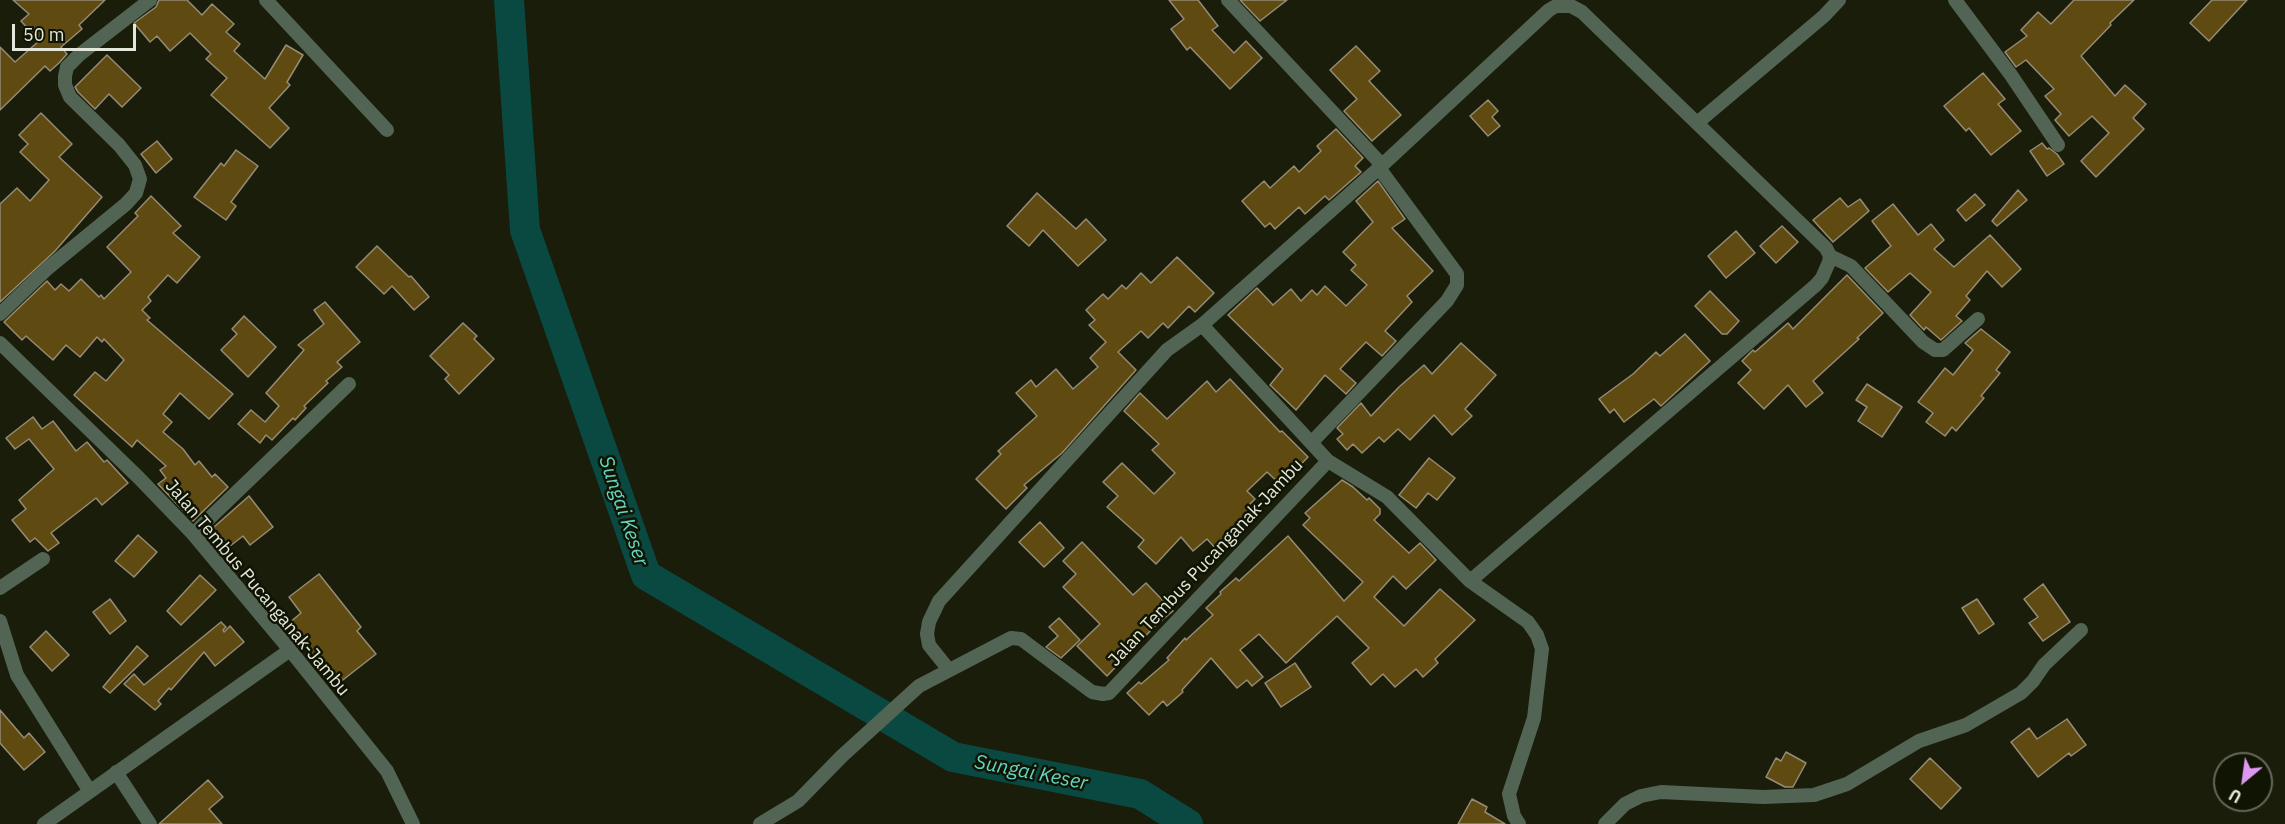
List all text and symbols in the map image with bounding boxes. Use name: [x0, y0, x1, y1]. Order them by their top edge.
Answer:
scale bar: [15, 12, 140, 50]
text: 50 m: [23, 23, 65, 46]
water label: Sungai Keser: [593, 453, 653, 569]
street label: Jalan Tembus Pucanganak-Jambu: [1104, 455, 1308, 671]
street label: Jalan Tembus Pucanganak-Jambu: [160, 476, 354, 700]
water label: Sungai Keser: [972, 750, 1090, 796]
north arrow: [2213, 752, 2273, 812]
text: U: [2226, 785, 2245, 807]

